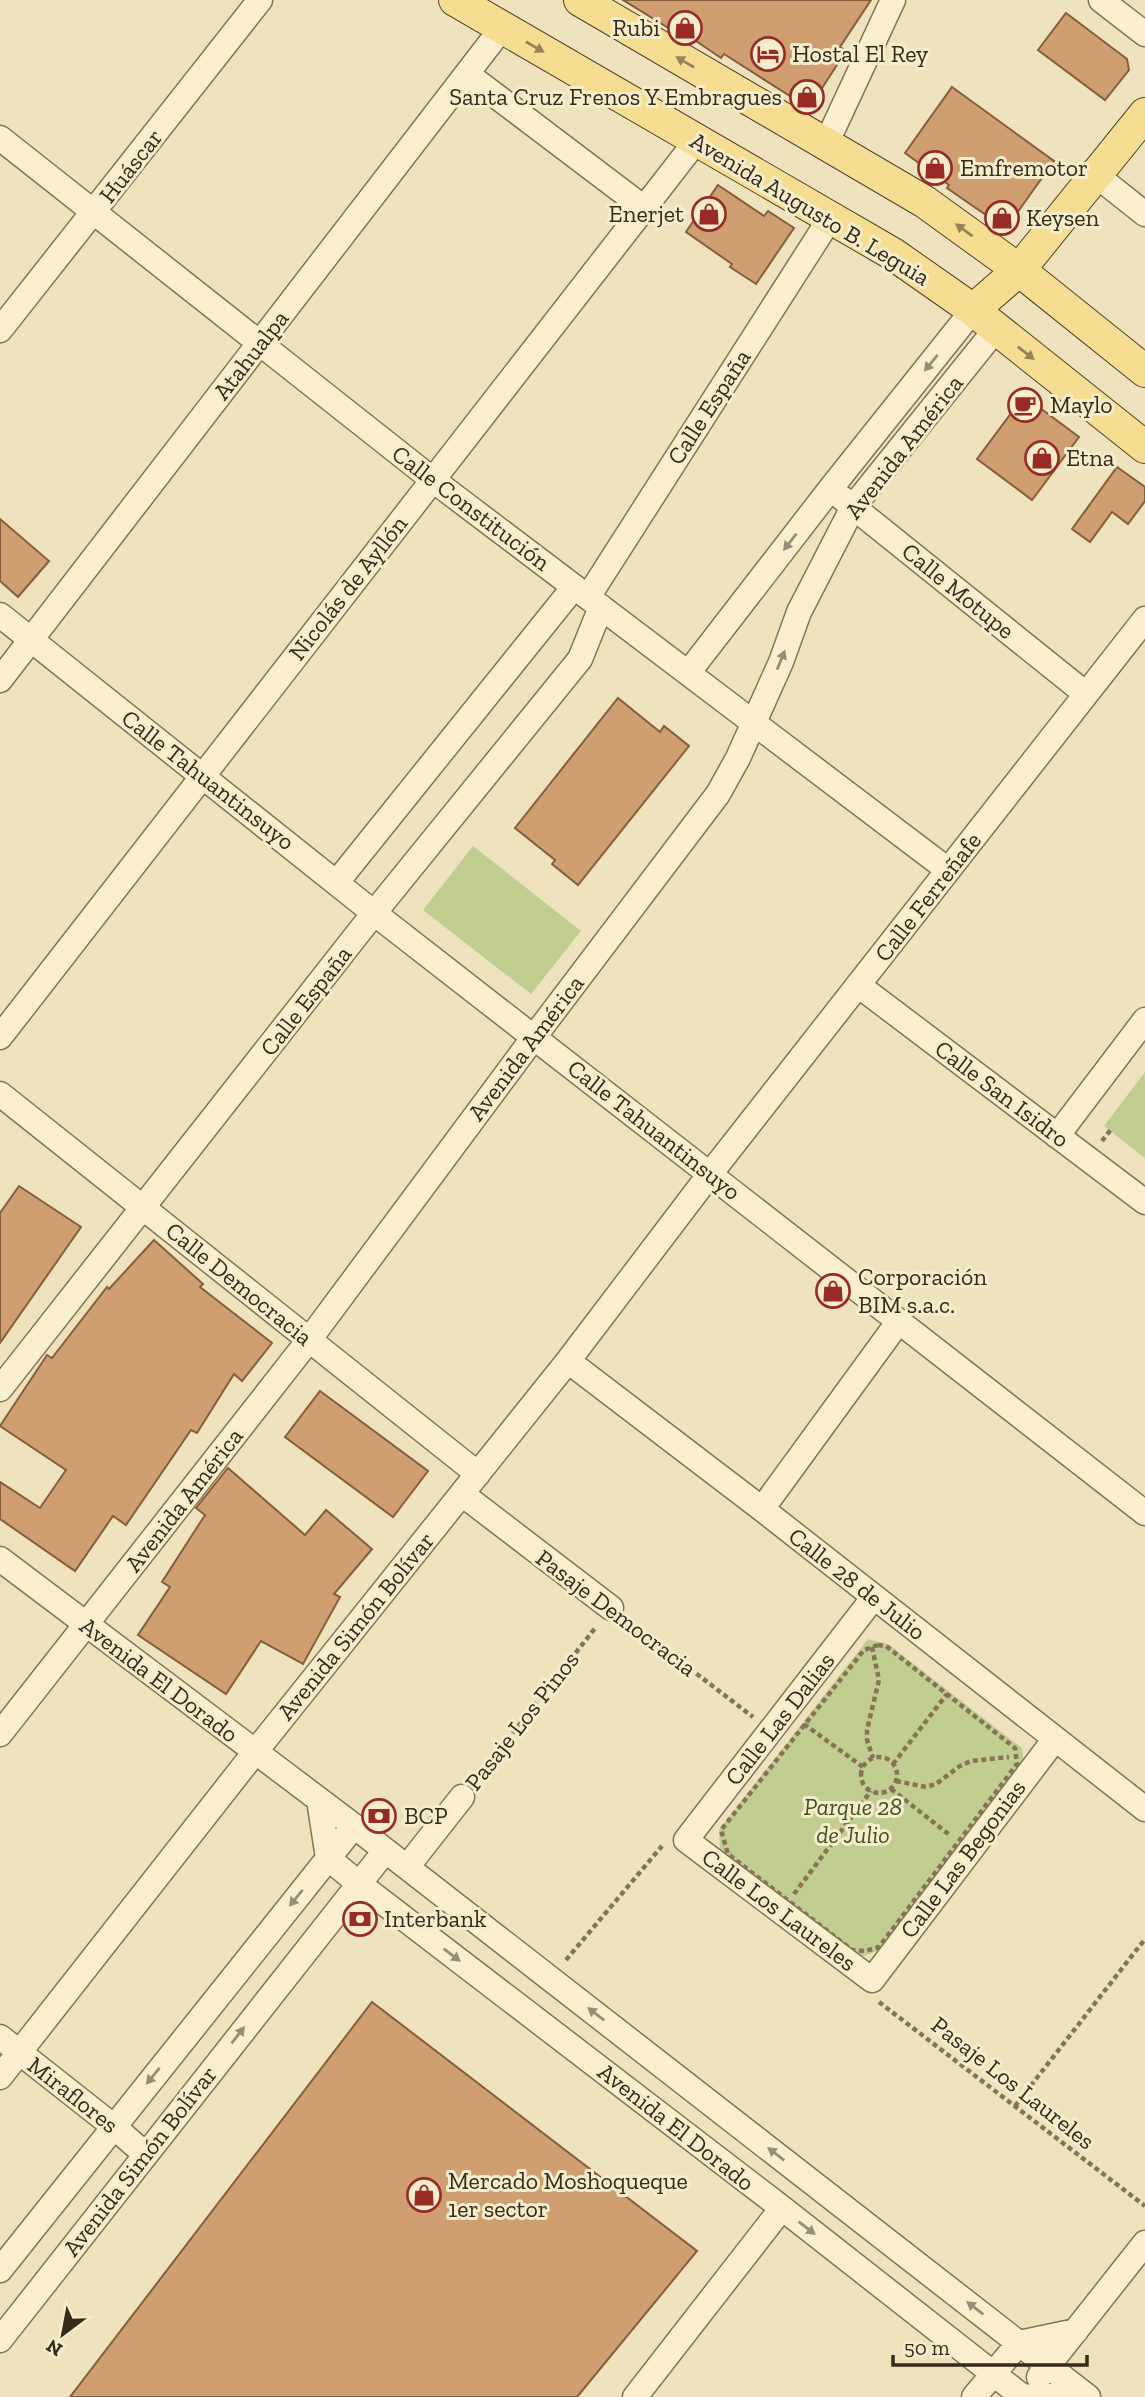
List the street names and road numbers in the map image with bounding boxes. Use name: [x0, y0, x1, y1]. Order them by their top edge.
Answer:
street label: Huáscar: [93, 123, 168, 208]
street label: Avenida Augusto B. Leguia: [685, 126, 936, 292]
street label: Atahualpa: [207, 304, 295, 405]
street label: Calle España: [661, 343, 757, 470]
street label: Avenida América: [838, 369, 969, 524]
street label: Calle Constitución: [386, 439, 556, 577]
street label: Nicolás de Ayllón: [282, 509, 413, 666]
street label: Calle Motupe: [896, 536, 1020, 645]
street label: Calle Tahuantinsuyo: [116, 703, 301, 856]
street label: Calle Ferreñafe: [868, 826, 987, 967]
street label: Calle España: [254, 940, 358, 1061]
street label: Avenida América: [462, 969, 590, 1126]
street label: Calle San Isidro: [929, 1034, 1075, 1153]
street label: Calle Tahuantinsuyo: [562, 1053, 747, 1206]
street label: Calle Democracia: [160, 1216, 319, 1352]
street label: Avenida América: [118, 1422, 249, 1577]
street label: Calle 28 de Julio: [783, 1521, 932, 1646]
street label: Avenida Simón Bolívar: [271, 1526, 440, 1726]
street label: Pasaje Democracia: [530, 1543, 703, 1683]
street label: Avenida El Dorado: [74, 1611, 244, 1749]
street label: Pasaje Los Pinos: [458, 1645, 585, 1796]
street label: Calle Las Dalias: [719, 1646, 841, 1791]
street label: Calle Las Begonias: [894, 1774, 1032, 1944]
street label: Calle Los Laureles: [696, 1842, 862, 1977]
street label: Pasaje Los Laureles: [926, 2010, 1101, 2155]
street label: Miraflores: [22, 2050, 125, 2139]
street label: Avenida El Dorado: [592, 2057, 760, 2197]
street label: Avenida Simón Bolívar: [56, 2060, 223, 2262]

